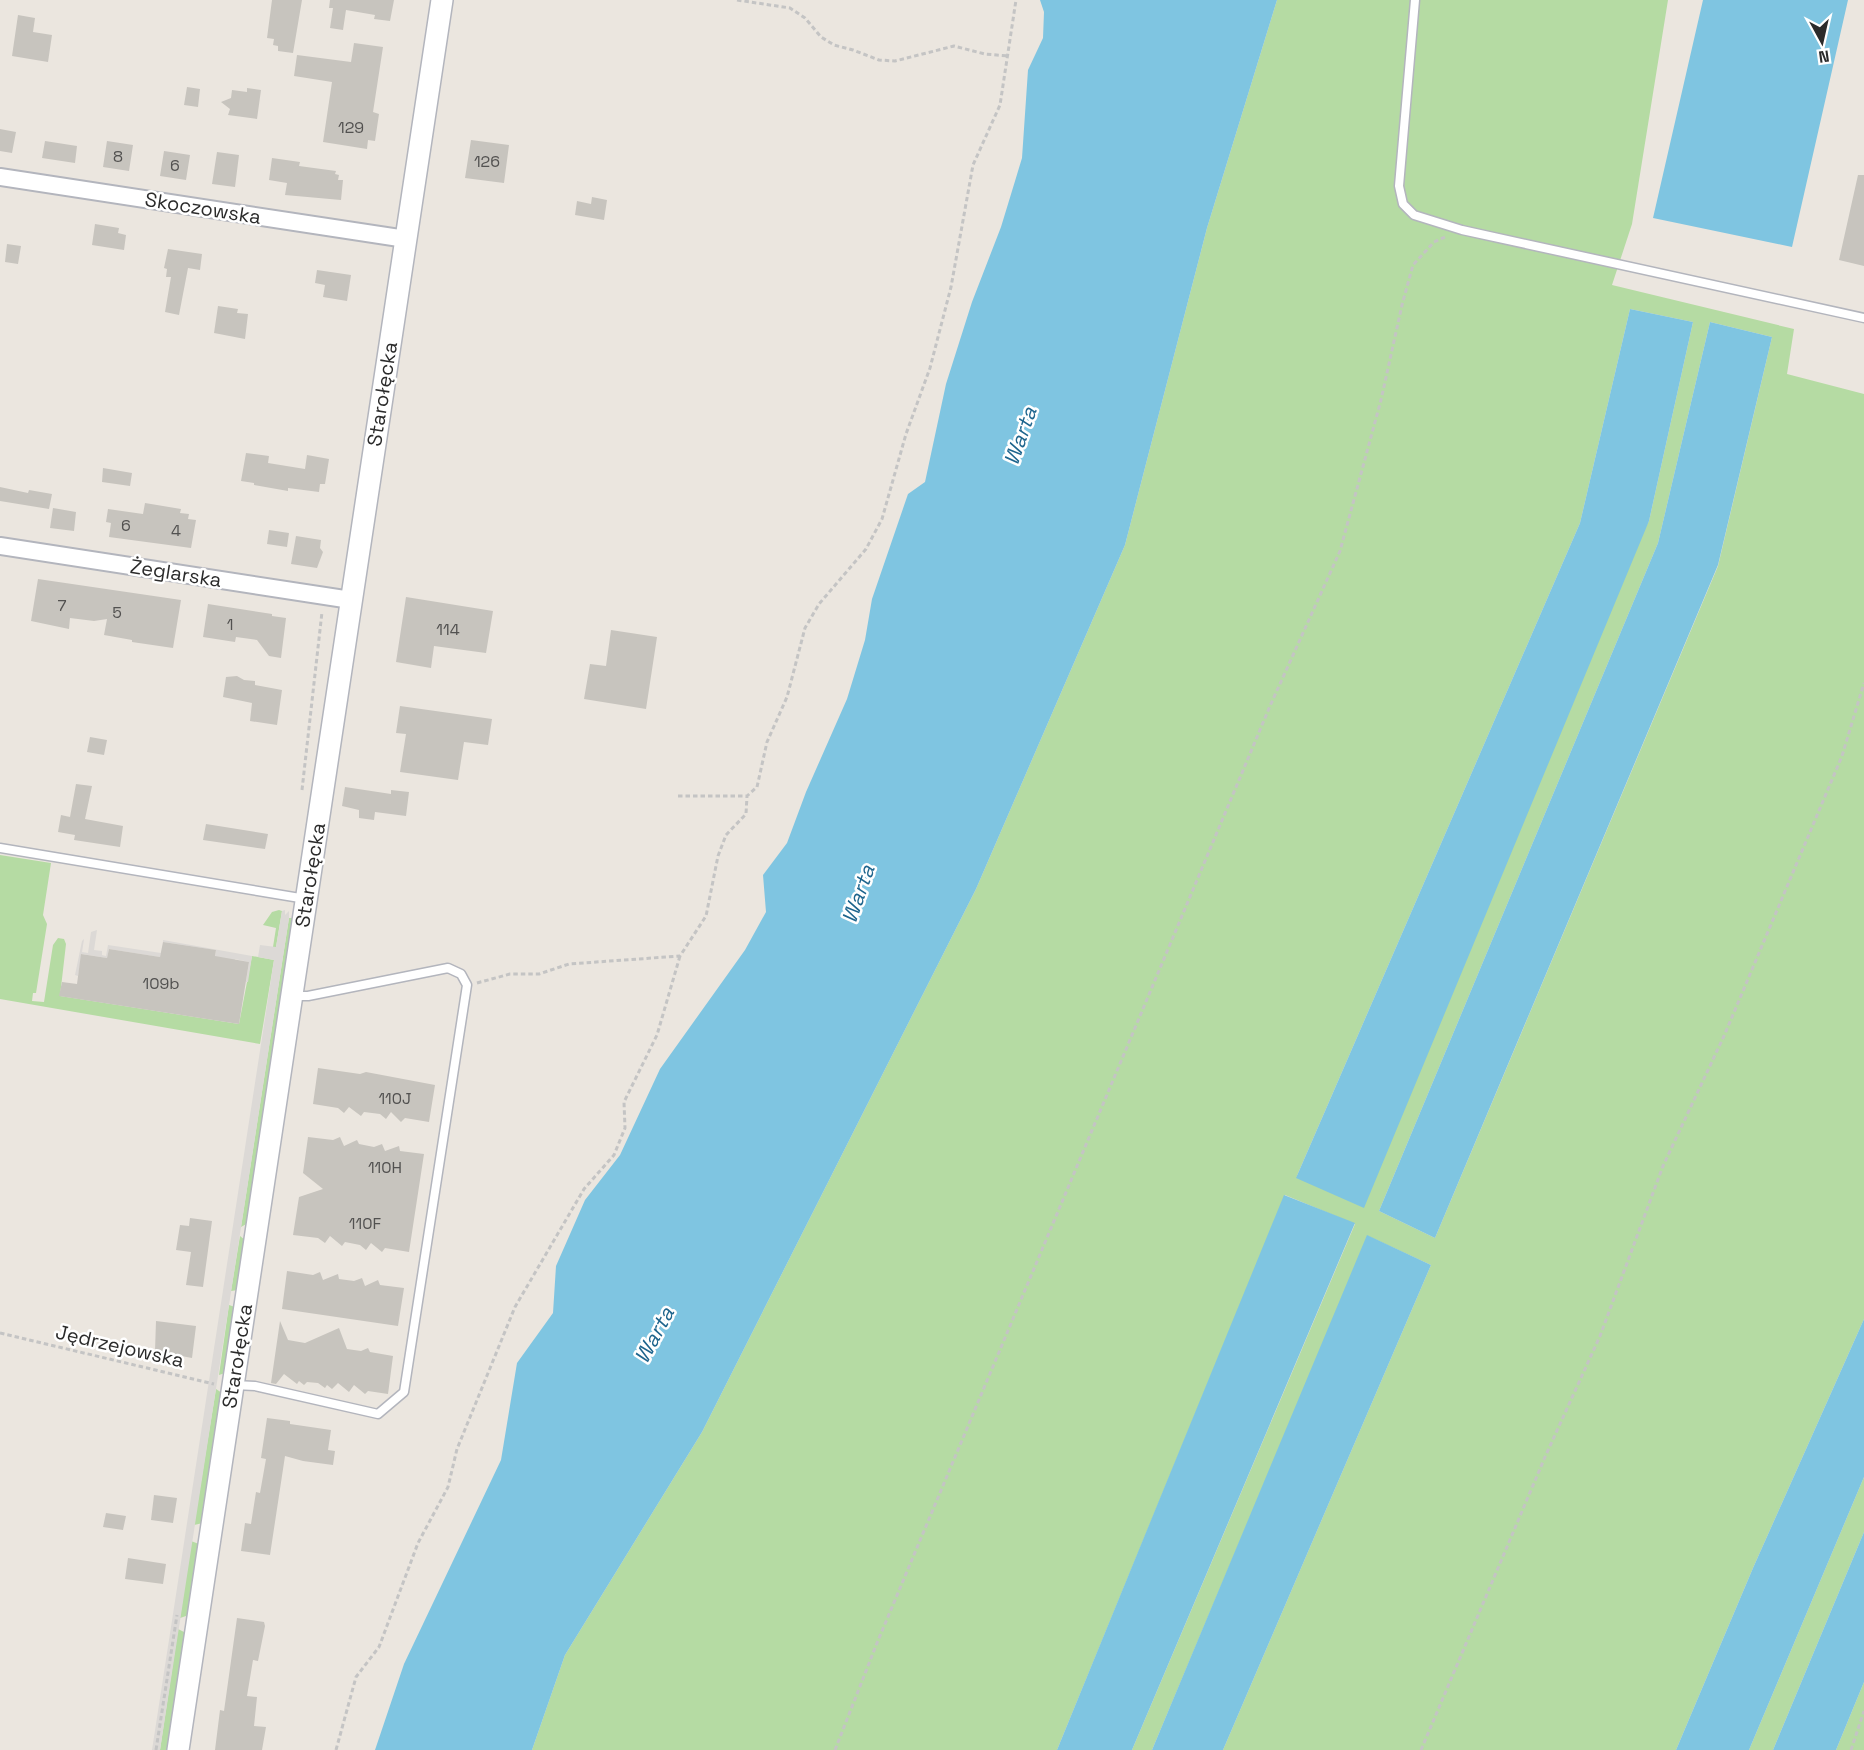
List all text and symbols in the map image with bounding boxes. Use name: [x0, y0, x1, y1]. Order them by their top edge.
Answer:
north arrow: [1792, 12, 1852, 72]
text: N: [1817, 45, 1831, 68]
house number: 129: [338, 117, 364, 138]
house number: 8: [113, 146, 123, 167]
house number: 126: [474, 151, 500, 172]
house number: 6: [170, 155, 180, 176]
street label: Skoczowska: [143, 186, 263, 230]
street label: Starołęcka: [361, 340, 403, 448]
water label: Warta: [997, 402, 1043, 469]
house number: 6: [121, 515, 131, 536]
house number: 4: [171, 520, 181, 541]
street label: Żeglarska: [128, 553, 224, 593]
house number: 7: [57, 595, 67, 616]
house number: 5: [112, 602, 122, 623]
house number: 1: [227, 614, 233, 635]
house number: 114: [436, 619, 460, 640]
street label: Starołęcka: [289, 821, 331, 929]
water label: Warta: [835, 860, 881, 927]
house number: 109b: [142, 973, 180, 994]
house number: 110J: [378, 1088, 412, 1109]
house number: 110H: [368, 1157, 402, 1178]
house number: 110F: [349, 1213, 381, 1234]
water label: Warta: [628, 1301, 680, 1368]
street label: Starołęcka: [216, 1302, 258, 1410]
street label: Jędrzejowska: [53, 1319, 187, 1373]

